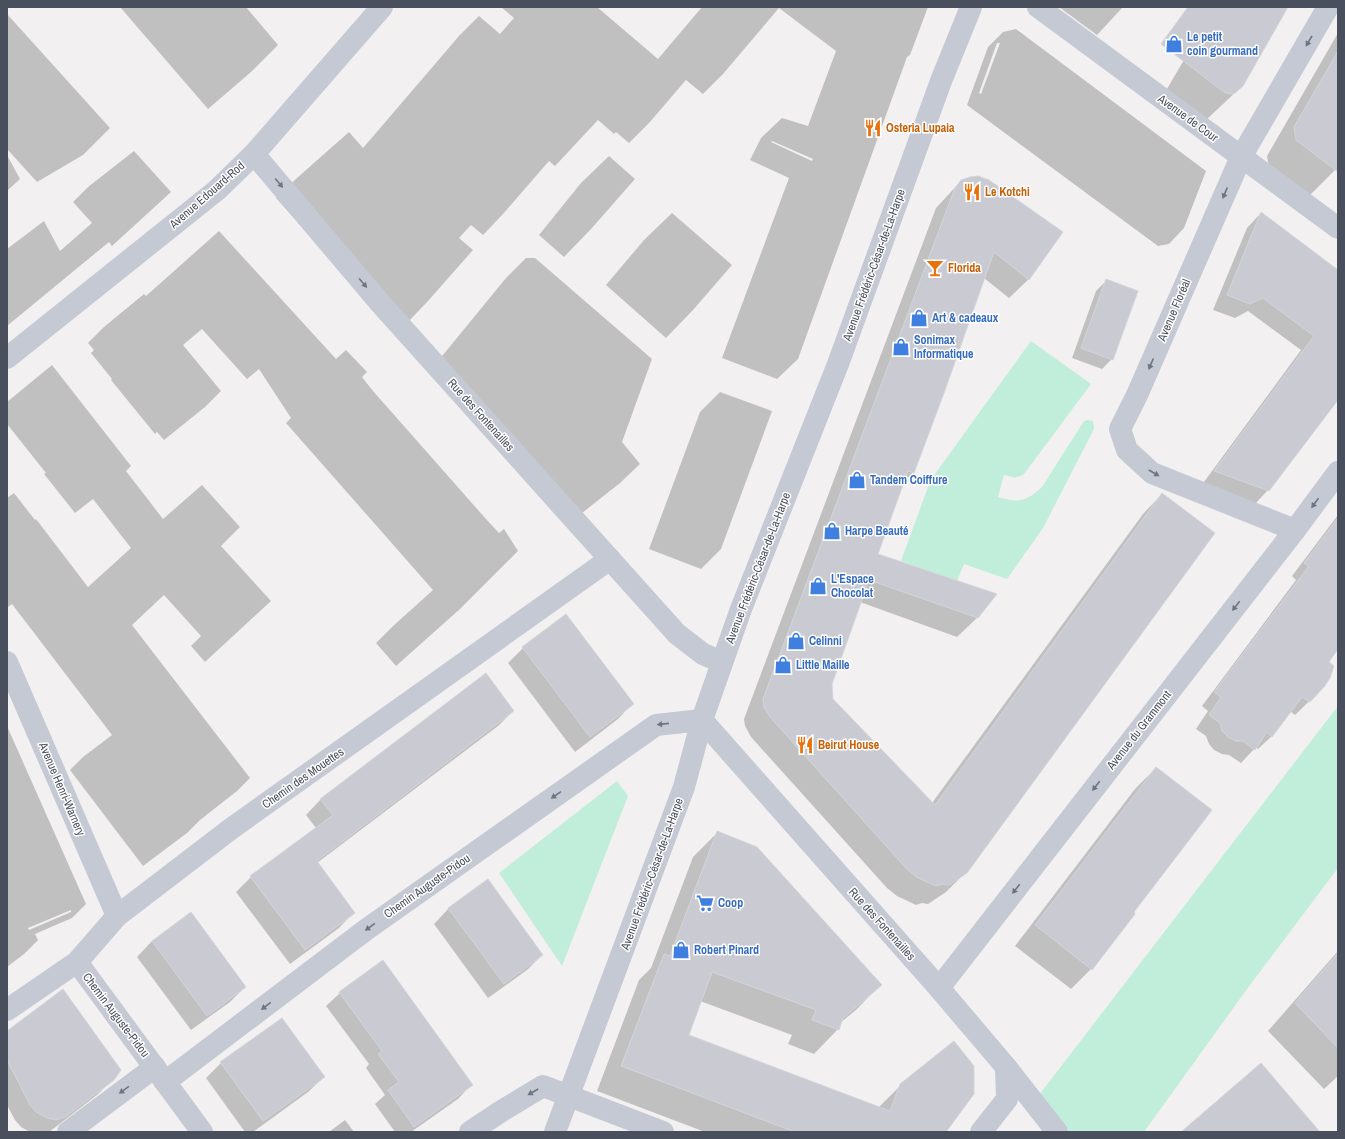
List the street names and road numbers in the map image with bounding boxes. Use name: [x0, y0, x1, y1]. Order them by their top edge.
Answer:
street label: Avenue de Cour: [1154, 90, 1222, 146]
street label: Avenue Edouard-Rod: [165, 158, 248, 233]
street label: Avenue Frédéric-César-de-La-Harpe: [839, 187, 909, 344]
street label: Avenue Floréal: [1153, 276, 1194, 344]
street label: Rue des Fontenailles: [444, 375, 518, 455]
street label: Avenue Frédéric-César-de-La-Harpe: [721, 490, 794, 647]
street label: Avenue du Grammont: [1102, 687, 1175, 774]
street label: Avenue Henri-Warnery: [35, 739, 89, 838]
street label: Chemin des Mouettes: [259, 744, 347, 812]
street label: Avenue Frédéric-César-de-La-Harpe: [617, 796, 687, 953]
street label: Chemin Auguste-Pidou: [381, 850, 473, 922]
street label: Rue des Fontenailles: [845, 884, 919, 964]
street label: Chemin Auguste-Pidou: [79, 970, 153, 1060]

